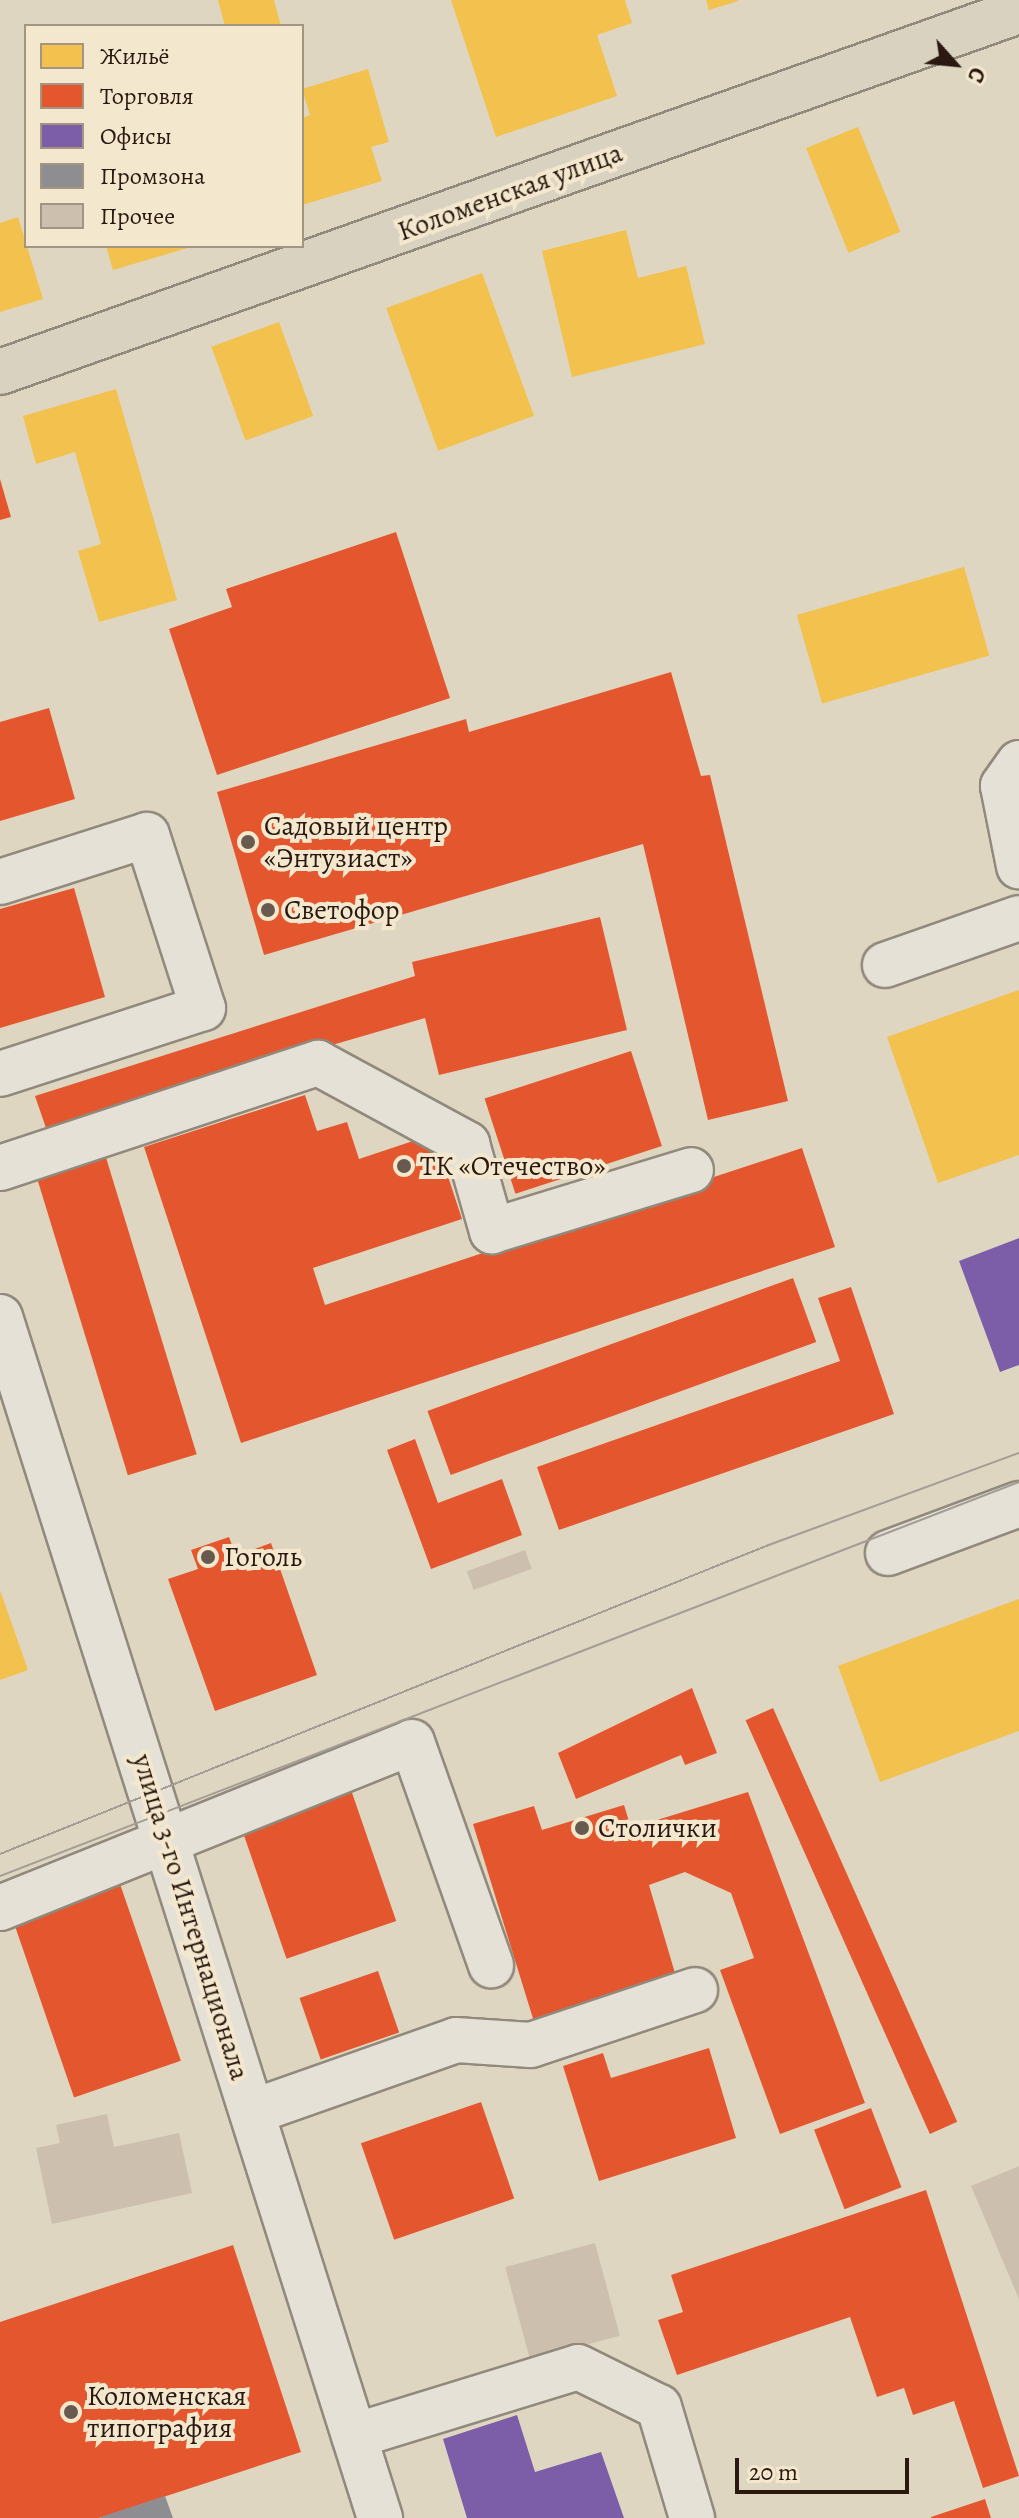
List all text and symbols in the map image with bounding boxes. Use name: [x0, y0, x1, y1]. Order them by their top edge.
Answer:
legend: [24, 24, 304, 248]
north arrow: [915, 24, 995, 104]
text: Жильё: [100, 40, 169, 72]
text: С: [960, 62, 993, 88]
text: Торговля: [100, 80, 194, 112]
text: Офисы: [100, 120, 172, 152]
street label: Коломенская улица: [393, 136, 627, 248]
text: Промзона: [100, 160, 205, 192]
text: Прочее: [100, 200, 175, 232]
place label: Садовый центр «Энтузиаст»: [264, 809, 448, 875]
marker: Садовый центр «Энтузиаст»: [239, 833, 257, 851]
place label: Светофор: [284, 893, 400, 927]
marker: Светофор: [259, 901, 277, 919]
place label: ТК «Отечество»: [420, 1149, 605, 1183]
marker: ТК «Отечество»: [395, 1157, 413, 1175]
place label: Гоголь: [224, 1540, 302, 1574]
marker: Гоголь: [199, 1548, 217, 1566]
street label: улица 3-го Интернационала: [125, 1750, 257, 2084]
place label: Столички: [598, 1811, 717, 1845]
marker: Столички: [573, 1819, 591, 1837]
place label: Коломенская типография: [87, 2379, 247, 2445]
marker: Коломенская типография: [62, 2403, 80, 2421]
scale bar: [739, 2442, 913, 2492]
text: 20 m: [749, 2456, 798, 2488]

